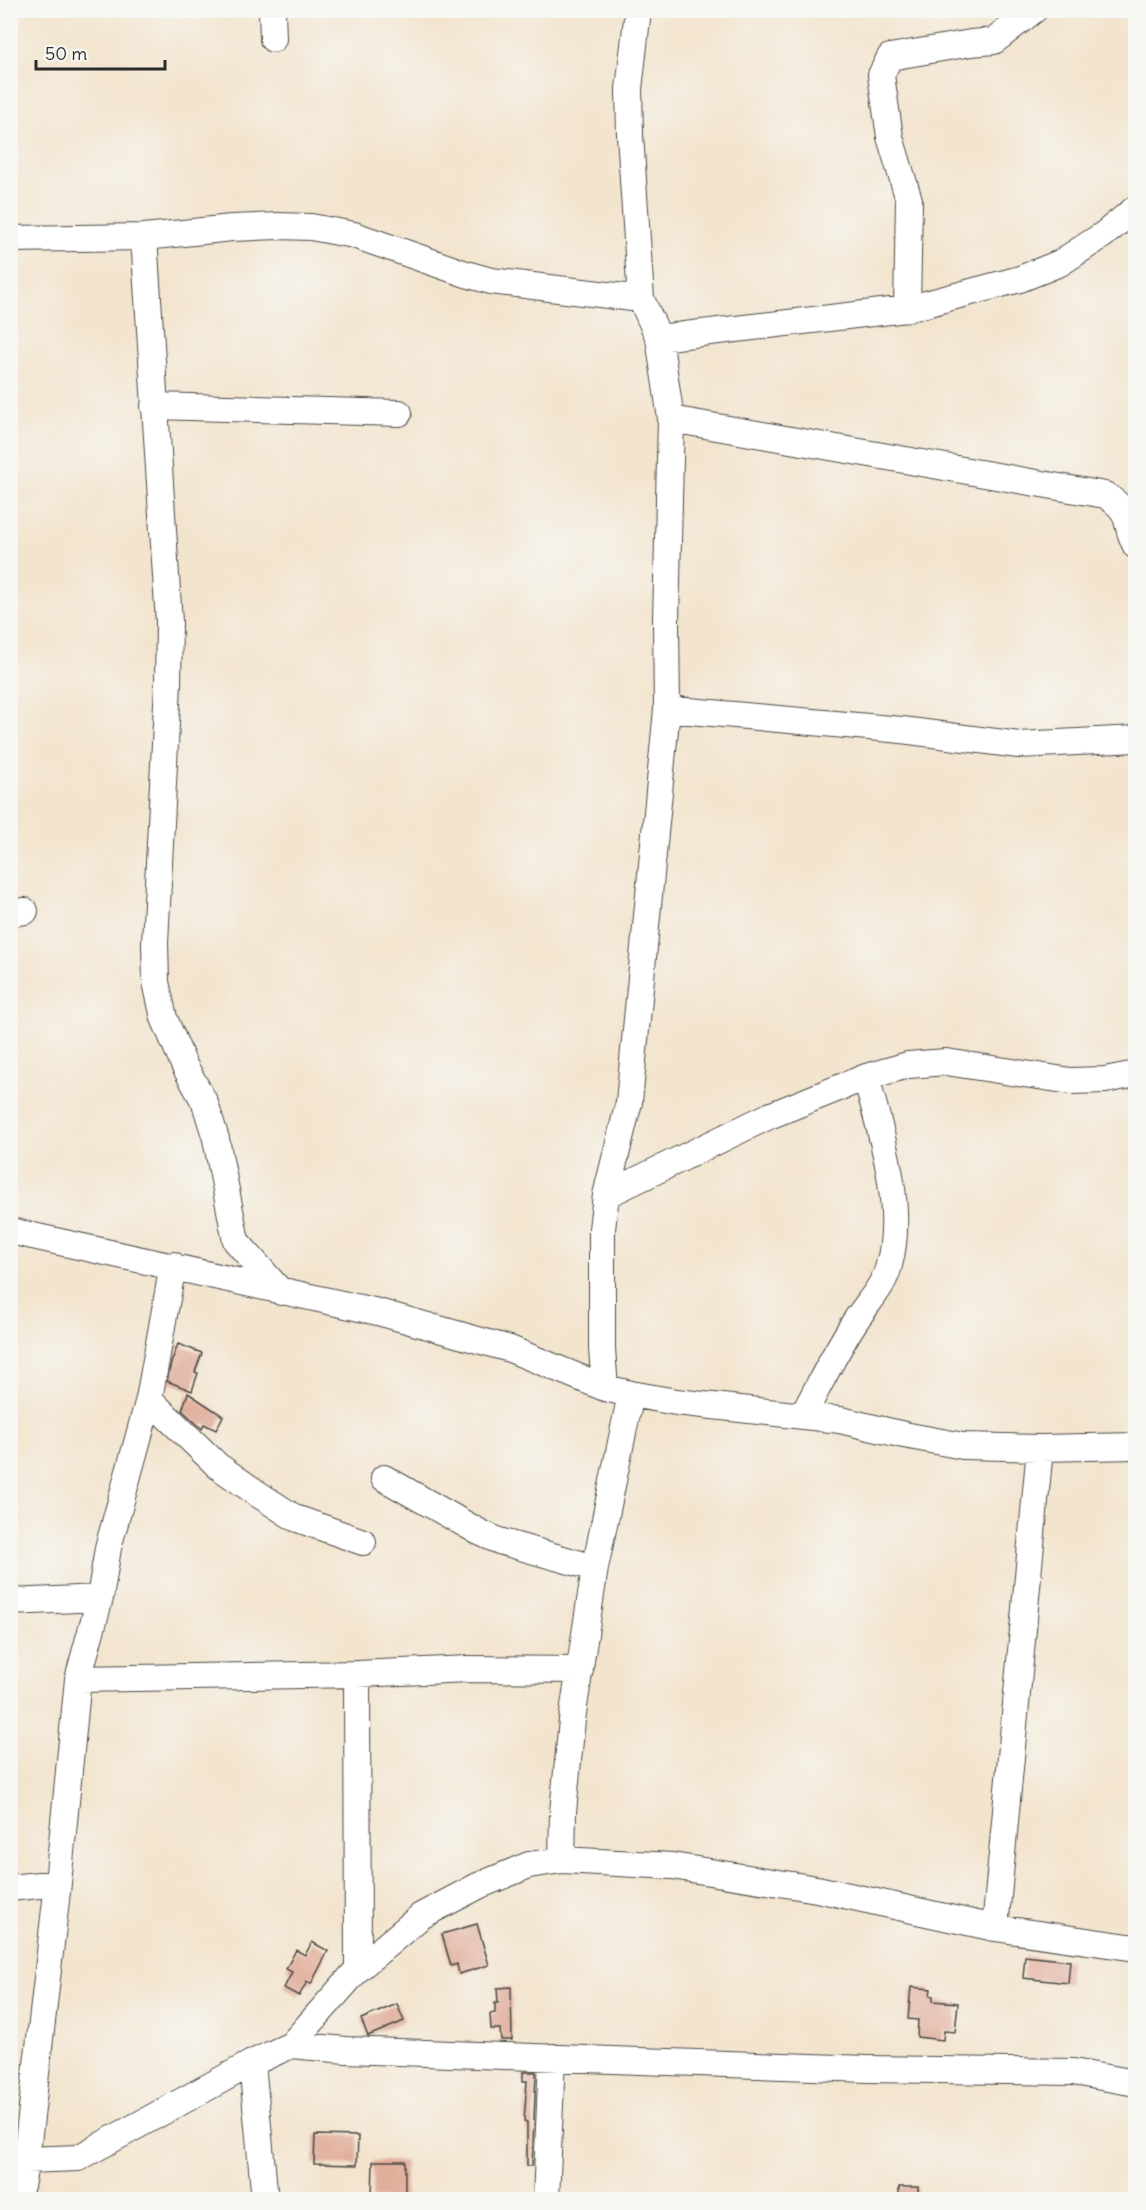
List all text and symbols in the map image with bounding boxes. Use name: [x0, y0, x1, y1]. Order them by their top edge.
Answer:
scale bar: [36, 33, 165, 71]
text: 50 m: [45, 42, 87, 65]

